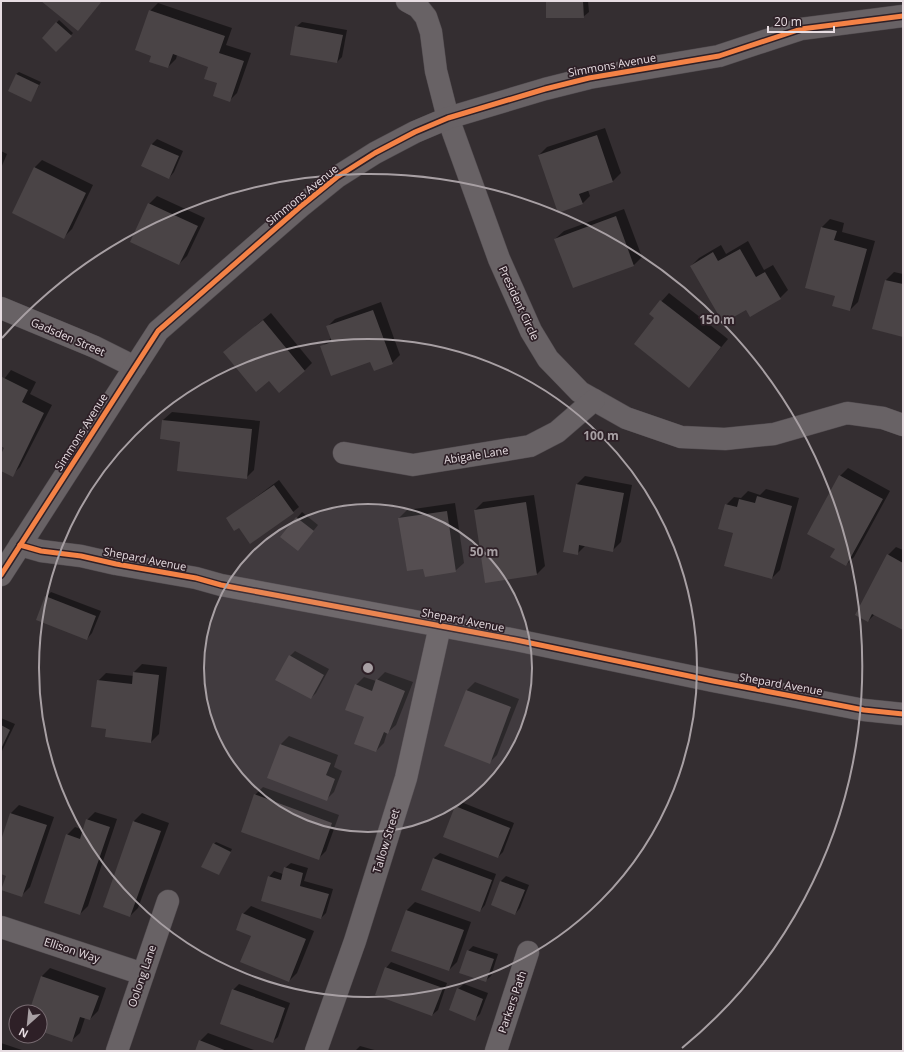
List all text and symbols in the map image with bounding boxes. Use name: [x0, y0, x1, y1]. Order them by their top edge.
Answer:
scale bar: [768, 8, 834, 34]
text: 20 m: [774, 13, 802, 30]
street label: Simmons Avenue: [567, 49, 657, 80]
street label: Simmons Avenue: [262, 161, 341, 228]
street label: President Circle: [496, 263, 543, 342]
text: 150 m: [699, 311, 735, 328]
street label: Gadsden Street: [29, 314, 108, 359]
street label: Simmons Avenue: [51, 390, 111, 473]
text: 100 m: [583, 427, 619, 444]
street label: Abigale Lane: [443, 442, 509, 467]
street label: Shepard Avenue: [102, 543, 188, 574]
text: 50 m: [470, 543, 498, 560]
street label: Shepard Avenue: [420, 604, 506, 635]
centre of rings: [361, 661, 375, 675]
street label: Shepard Avenue: [738, 669, 824, 698]
street label: Tallow Street: [369, 807, 402, 875]
street label: Ellison Way: [42, 933, 102, 966]
street label: Oolong Lane: [124, 943, 159, 1009]
street label: Parkers Path: [494, 969, 529, 1035]
north arrow: [8, 1004, 48, 1044]
text: N: [16, 1025, 31, 1042]

